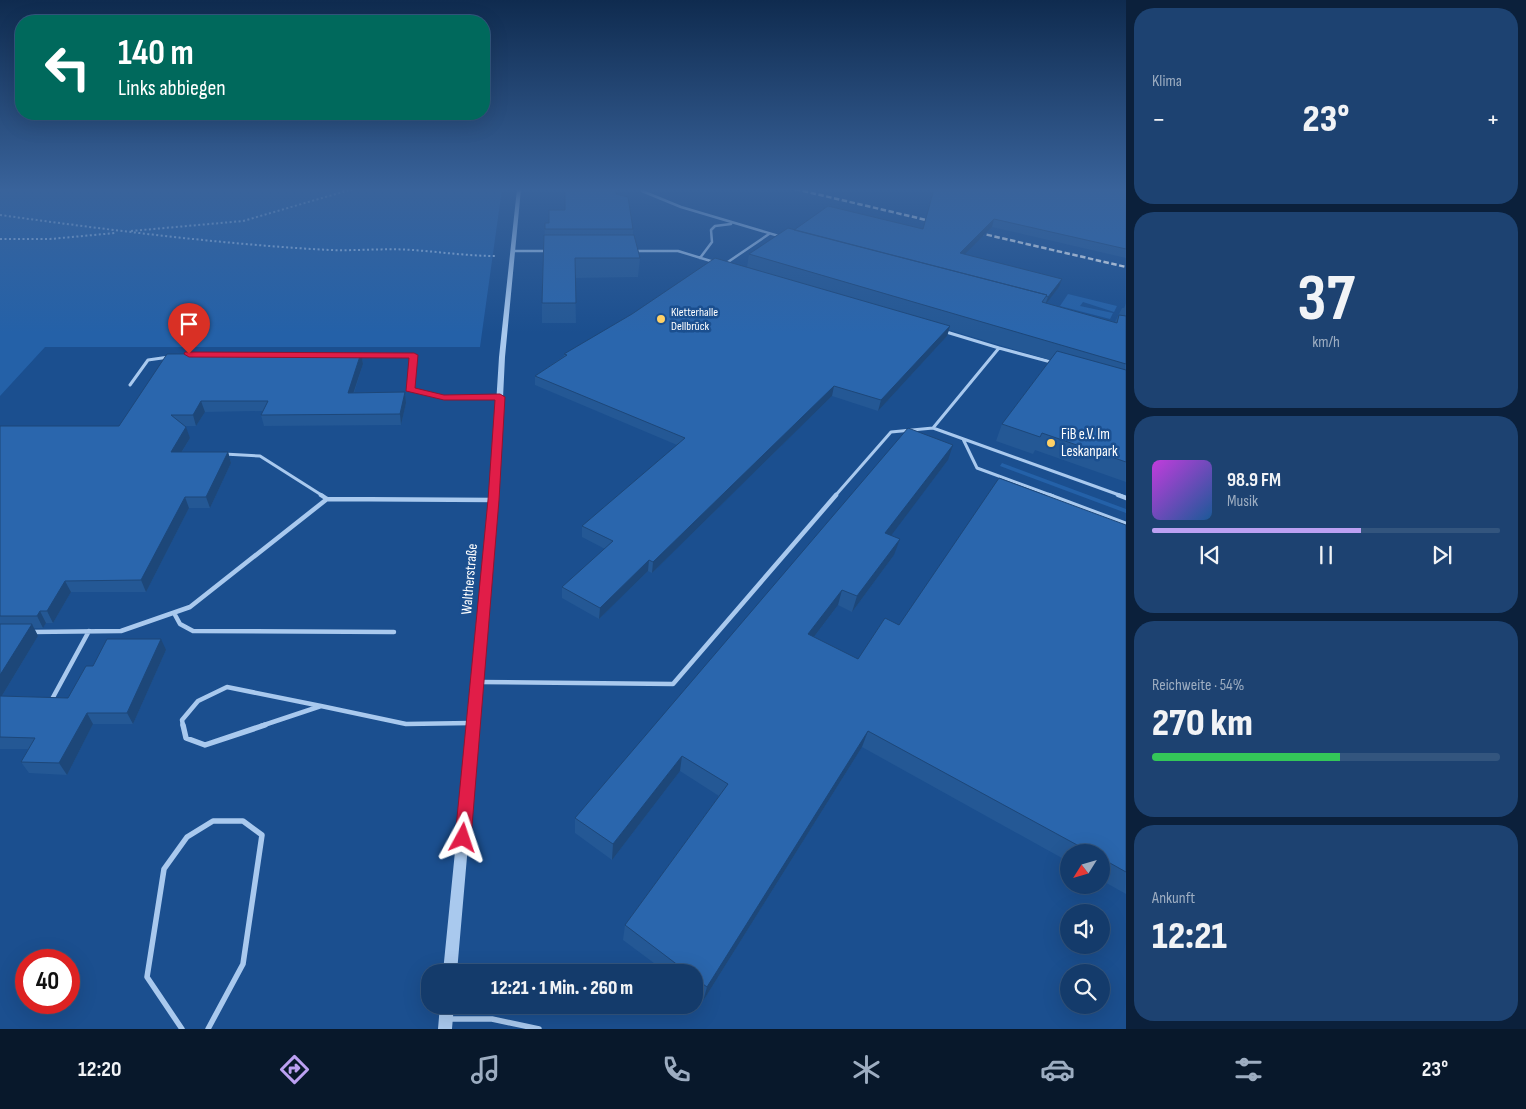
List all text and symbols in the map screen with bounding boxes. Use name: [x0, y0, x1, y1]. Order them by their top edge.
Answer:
text: 140 m: [118, 32, 194, 75]
icon: left: [35, 35, 100, 100]
text: Klima: [1152, 72, 1182, 91]
text: Links abbiegen: [118, 75, 226, 102]
text: 23°: [1303, 97, 1349, 142]
text: −: [1152, 103, 1166, 136]
text: +: [1486, 103, 1500, 136]
text: 37: [1297, 261, 1355, 339]
pin: [168, 303, 210, 354]
place label: Kletterhalle Dellbrück: [671, 305, 718, 334]
icon: arrive: [175, 310, 203, 338]
marker: Kletterhalle Dellbrück: [655, 313, 667, 325]
text: km/h: [1312, 333, 1340, 352]
place label: FiB e.V. Im Leskanpark: [1061, 425, 1118, 461]
marker: FiB e.V. Im Leskanpark: [1045, 437, 1057, 449]
text: 98.9 FM: [1227, 469, 1281, 492]
text: Musik: [1227, 492, 1258, 511]
icon: previous: [1196, 541, 1224, 569]
icon: pause: [1312, 541, 1340, 569]
icon: next: [1428, 541, 1456, 569]
street label: Waltherstraße: [457, 543, 482, 615]
text: Reichweite · 54%: [1152, 676, 1244, 695]
text: 270 km: [1152, 701, 1253, 746]
position arrow: [436, 811, 488, 863]
north arrow: [1060, 844, 1110, 894]
map controls: [1060, 844, 1110, 1014]
text: Ankunft: [1152, 889, 1195, 908]
button: sound: [1060, 904, 1110, 954]
text: 12:21: [1152, 914, 1227, 959]
speed limit sign: 40: [15, 949, 80, 1014]
button: search: [1060, 964, 1110, 1014]
text: 12:21 · 1 Min. · 260 m: [491, 977, 633, 1000]
icon: directions: [277, 1052, 312, 1087]
icon: music: [468, 1052, 503, 1087]
icon: phone: [659, 1052, 694, 1087]
icon: climate: [849, 1052, 884, 1087]
icon: car: [1040, 1052, 1075, 1087]
icon: filters: [1231, 1052, 1266, 1087]
text: 12:20: [78, 1056, 121, 1083]
text: 23°: [1422, 1056, 1448, 1083]

